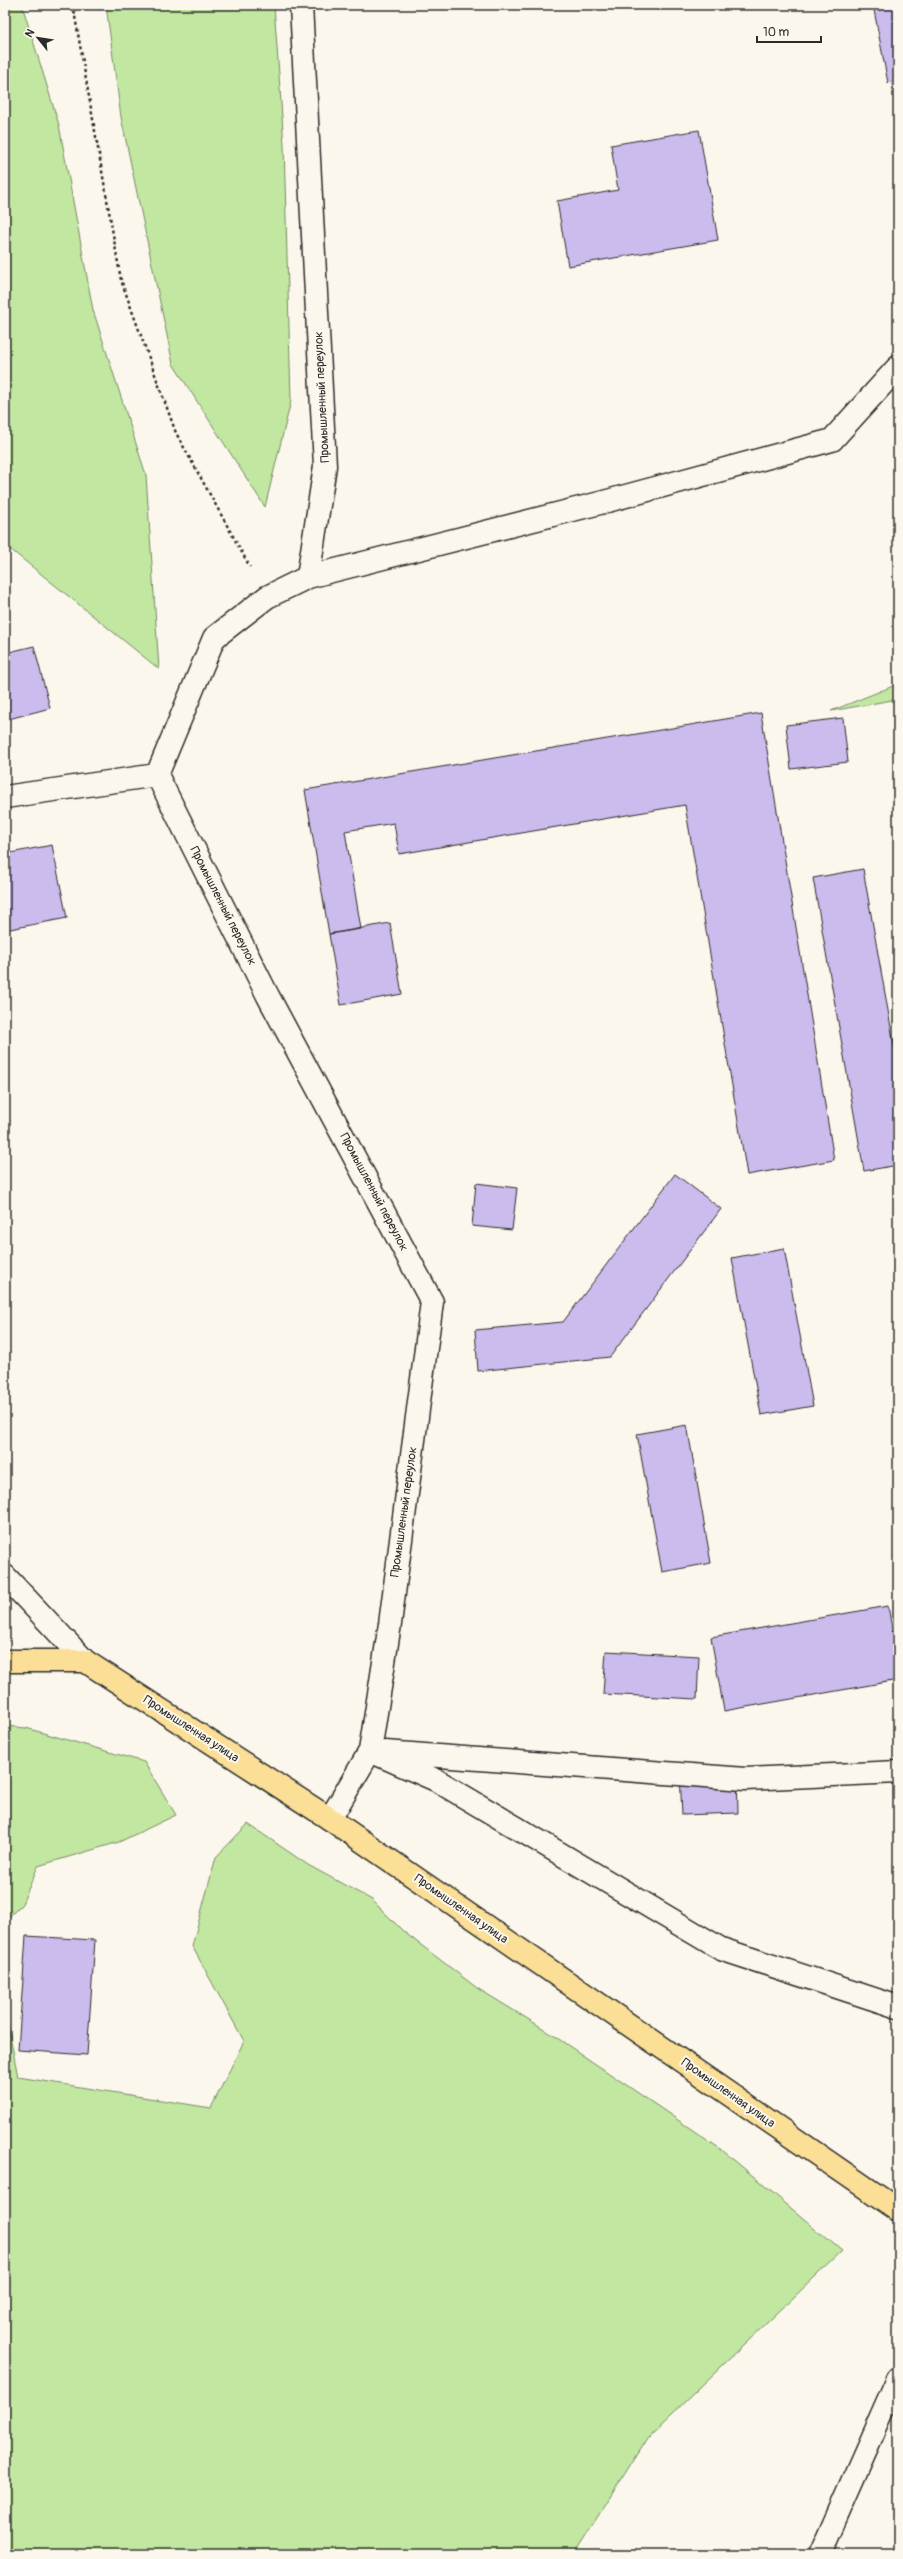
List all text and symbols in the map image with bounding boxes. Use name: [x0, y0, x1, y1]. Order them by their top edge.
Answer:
north arrow: [18, 18, 58, 58]
scale bar: [757, 18, 821, 44]
text: 10 m: [763, 25, 789, 40]
text: N: [22, 26, 38, 40]
street label: Промышленный переулок: [311, 331, 333, 463]
street label: Промышленный переулок: [186, 844, 260, 968]
street label: Промышленный переулок: [337, 1130, 411, 1254]
street label: Промышленный переулок: [387, 1446, 421, 1578]
street label: Промышленная улица: [140, 1692, 242, 1766]
street label: Промышленная улица: [411, 1871, 511, 1947]
street label: Промышленная улица: [678, 2055, 778, 2131]

